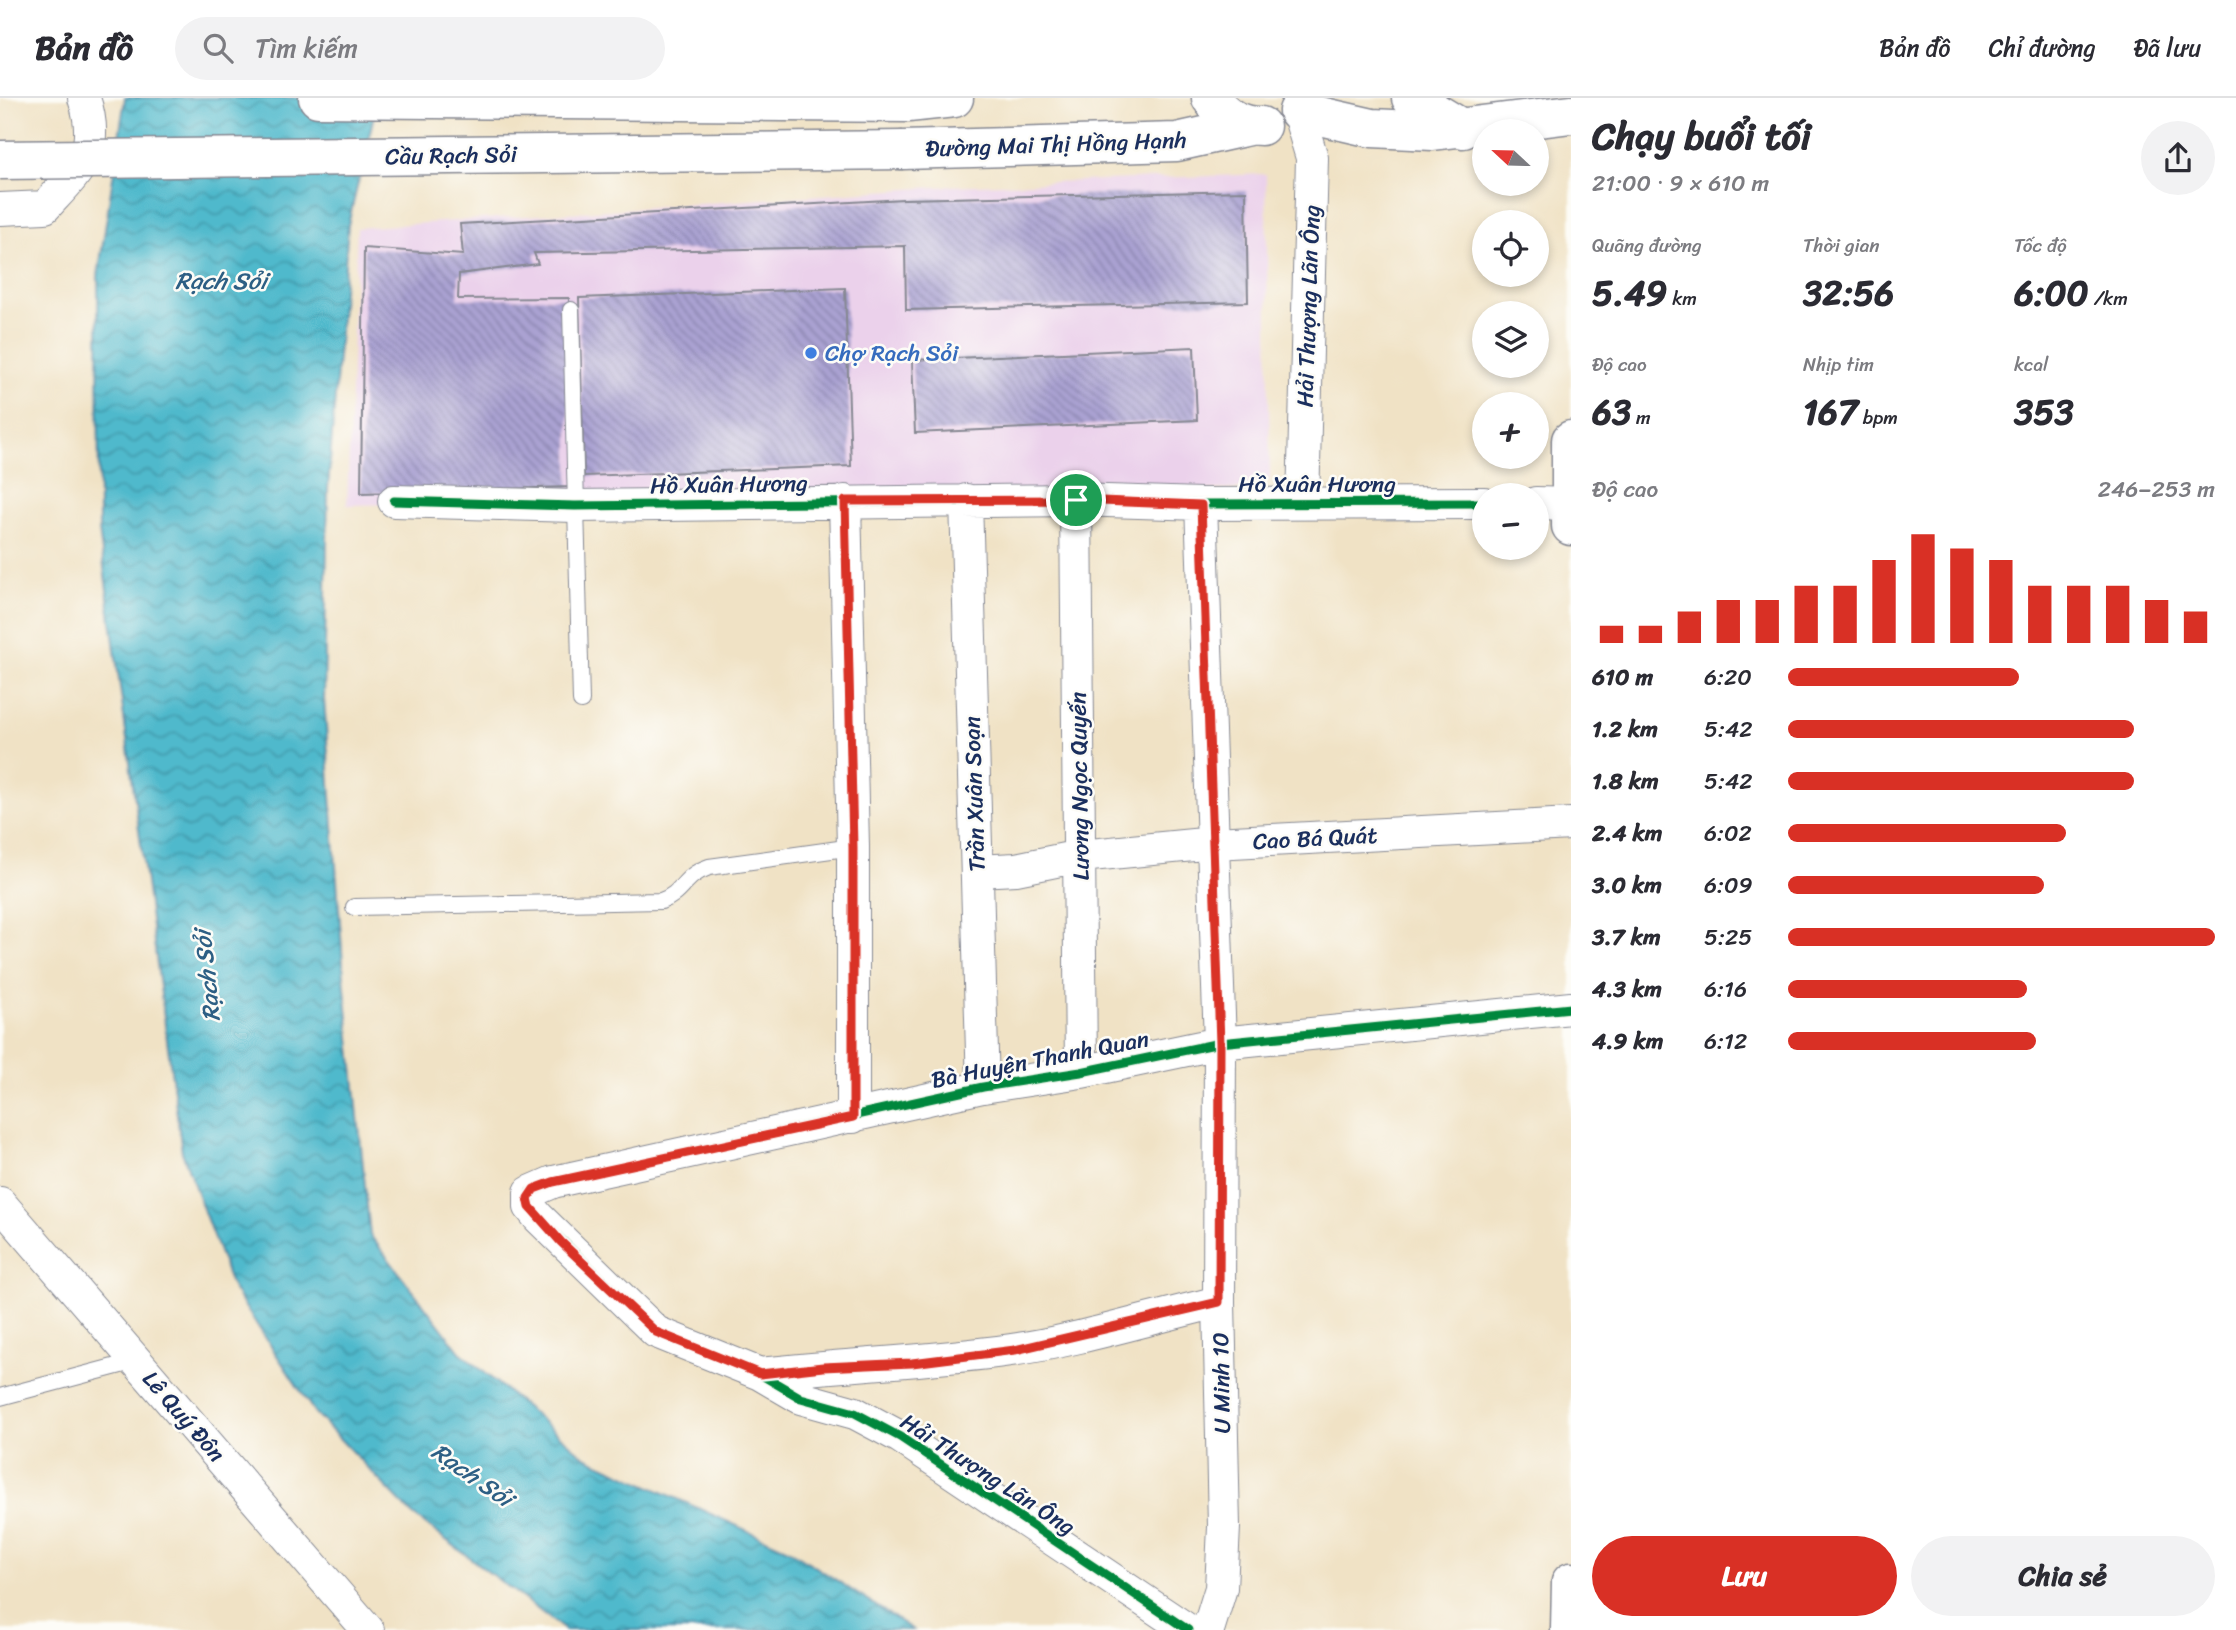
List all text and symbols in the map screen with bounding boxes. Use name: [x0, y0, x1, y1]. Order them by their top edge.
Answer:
search box: [175, 17, 665, 80]
text: Bản đồ: [35, 19, 133, 77]
text: Tìm kiếm: [255, 25, 358, 71]
text: Bản đồ: [1879, 27, 1950, 69]
text: Chỉ đường: [1988, 27, 2096, 69]
text: Đã lưu: [2134, 27, 2201, 69]
icon: search: [199, 29, 237, 67]
text: Chạy buổi tối: [1592, 103, 1811, 170]
street label: Đường Mai Thị Hồng Hạnh: [925, 119, 1187, 170]
north arrow: [1472, 119, 1549, 196]
map controls: [1472, 119, 1549, 560]
button: share: [2141, 121, 2215, 195]
street label: Cầu Rạch Sỏi: [385, 134, 518, 177]
text: 21:00 · 9 × 610 m: [1592, 163, 1769, 204]
street label: Hải Thượng Lãn Ông: [1284, 204, 1333, 408]
button: locate: [1472, 210, 1549, 287]
text: Quãng đường: [1592, 229, 1702, 262]
text: Thời gian: [1803, 229, 1880, 262]
text: Tốc độ: [2014, 229, 2067, 262]
water label: Rạch Sỏi: [175, 260, 271, 302]
text: 5.49: [1592, 262, 1667, 324]
text: 32:56: [1803, 262, 1894, 324]
text: 6:00: [2014, 262, 2089, 324]
text: km: [1667, 282, 1697, 315]
text: /km: [2089, 282, 2128, 315]
button: layers: [1472, 301, 1549, 378]
place label: Chợ Rạch Sỏi: [825, 333, 959, 374]
marker: Chợ Rạch Sỏi: [803, 345, 819, 361]
text: Độ cao: [1592, 348, 1647, 381]
text: Nhịp tim: [1803, 348, 1874, 381]
text: kcal: [2014, 348, 2049, 381]
text: 63: [1592, 381, 1631, 443]
text: 167: [1803, 381, 1858, 443]
text: 353: [2014, 381, 2074, 443]
button: +: [1472, 392, 1549, 469]
text: m: [1631, 401, 1651, 434]
text: bpm: [1858, 401, 1898, 434]
street label: Hồ Xuân Hương: [650, 463, 809, 506]
street label: Hồ Xuân Hương: [1238, 464, 1396, 505]
text: Độ cao: [1592, 469, 1658, 510]
text: 246–253 m: [2098, 469, 2215, 510]
pin: [1046, 470, 1106, 530]
icon: arrive: [1057, 481, 1095, 519]
button: −: [1472, 483, 1549, 560]
text: 610 m: [1592, 657, 1653, 698]
text: 6:20: [1704, 657, 1752, 698]
street label: Lương Ngọc Quyến: [1057, 691, 1102, 881]
text: 1.2 km: [1592, 709, 1658, 750]
text: 5:42: [1704, 709, 1753, 750]
street label: Trần Xuân Soạn: [951, 715, 998, 873]
text: 1.8 km: [1592, 761, 1659, 802]
text: 5:42: [1704, 761, 1753, 802]
text: 2.4 km: [1592, 813, 1662, 854]
text: 6:02: [1704, 813, 1752, 854]
street label: Cao Bá Quát: [1252, 815, 1378, 862]
text: 3.0 km: [1592, 865, 1662, 906]
text: 6:09: [1704, 865, 1753, 906]
text: 3.7 km: [1592, 917, 1661, 958]
text: 5:25: [1704, 917, 1752, 958]
water label: Rạch Sỏi: [181, 924, 233, 1024]
text: 4.3 km: [1592, 969, 1662, 1010]
text: 6:16: [1704, 969, 1747, 1010]
street label: Bà Huyện Thanh Quan: [928, 1018, 1152, 1101]
text: 4.9 km: [1592, 1021, 1663, 1062]
text: 6:12: [1704, 1021, 1747, 1062]
street label: U Minh 10: [1200, 1332, 1243, 1434]
street label: Lê Quý Đôn: [132, 1361, 236, 1472]
street label: Hải Thượng Lãn Ông: [892, 1402, 1084, 1547]
water label: Rạch Sỏi: [423, 1432, 525, 1521]
button: Lưu: [1592, 1536, 1897, 1616]
button: Chia sẻ: [1911, 1536, 2215, 1616]

